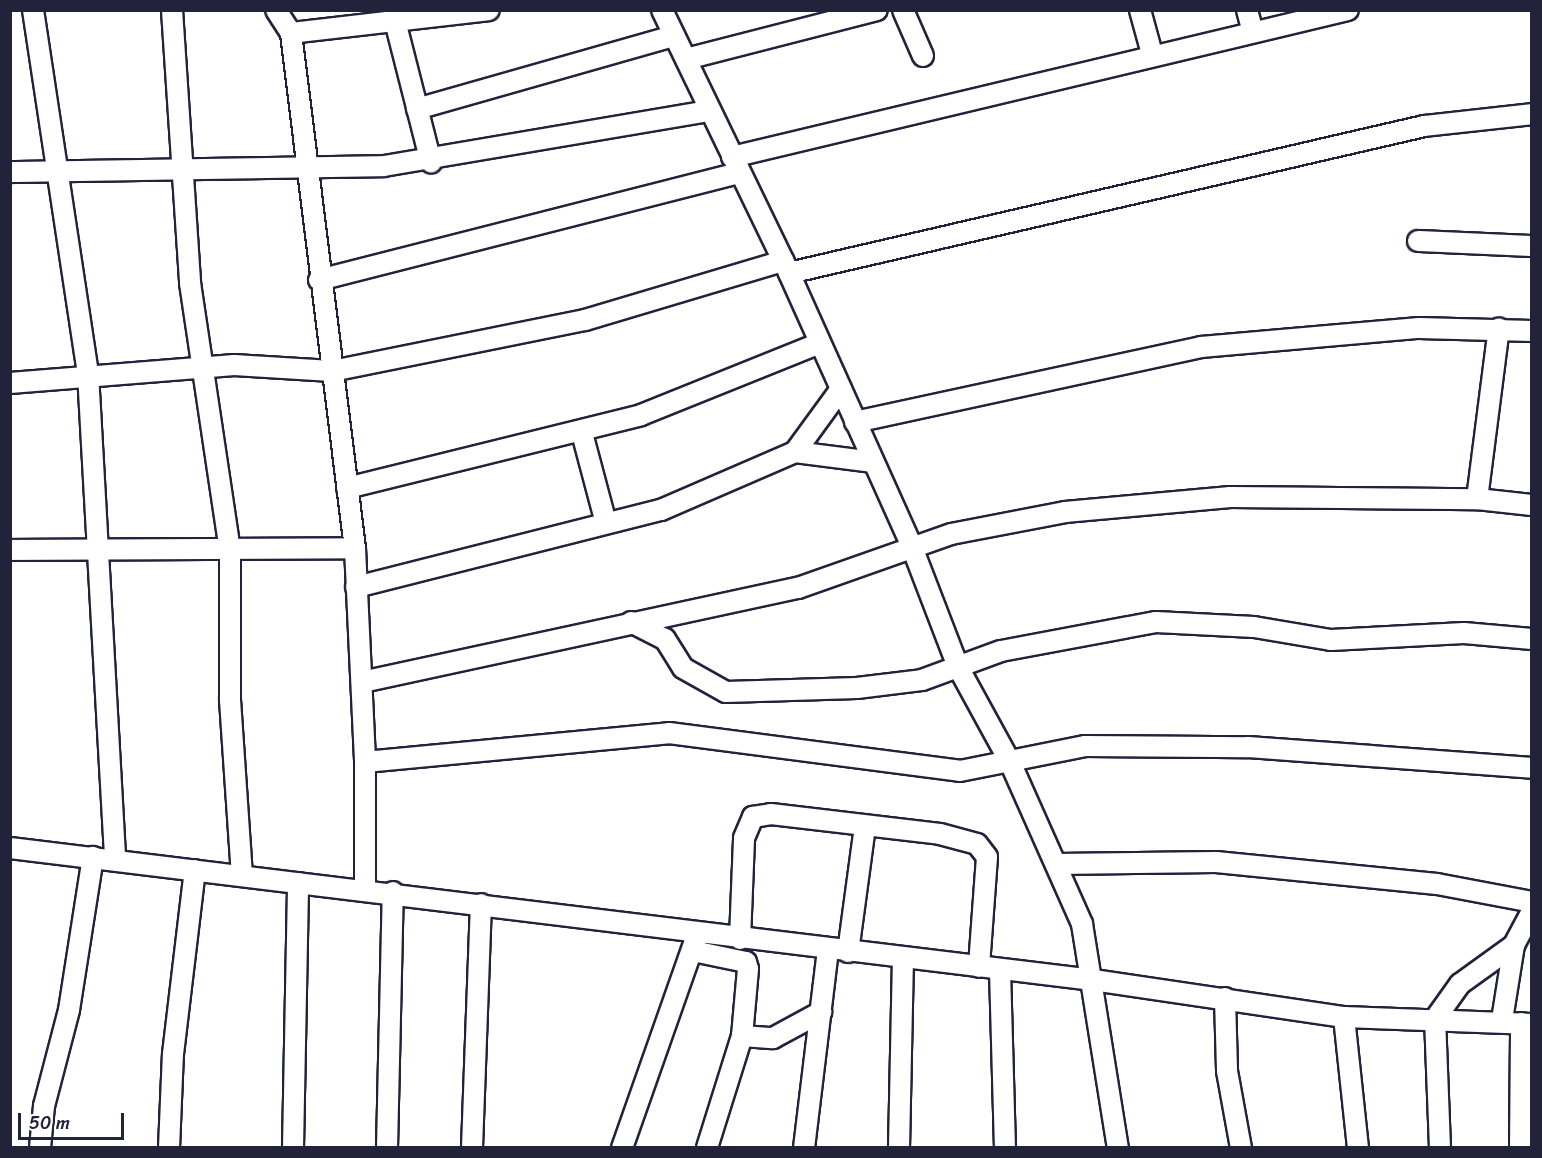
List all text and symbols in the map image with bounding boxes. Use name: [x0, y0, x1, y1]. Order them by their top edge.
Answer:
scale bar: [21, 1101, 128, 1139]
text: 50 m: [29, 1107, 70, 1139]

